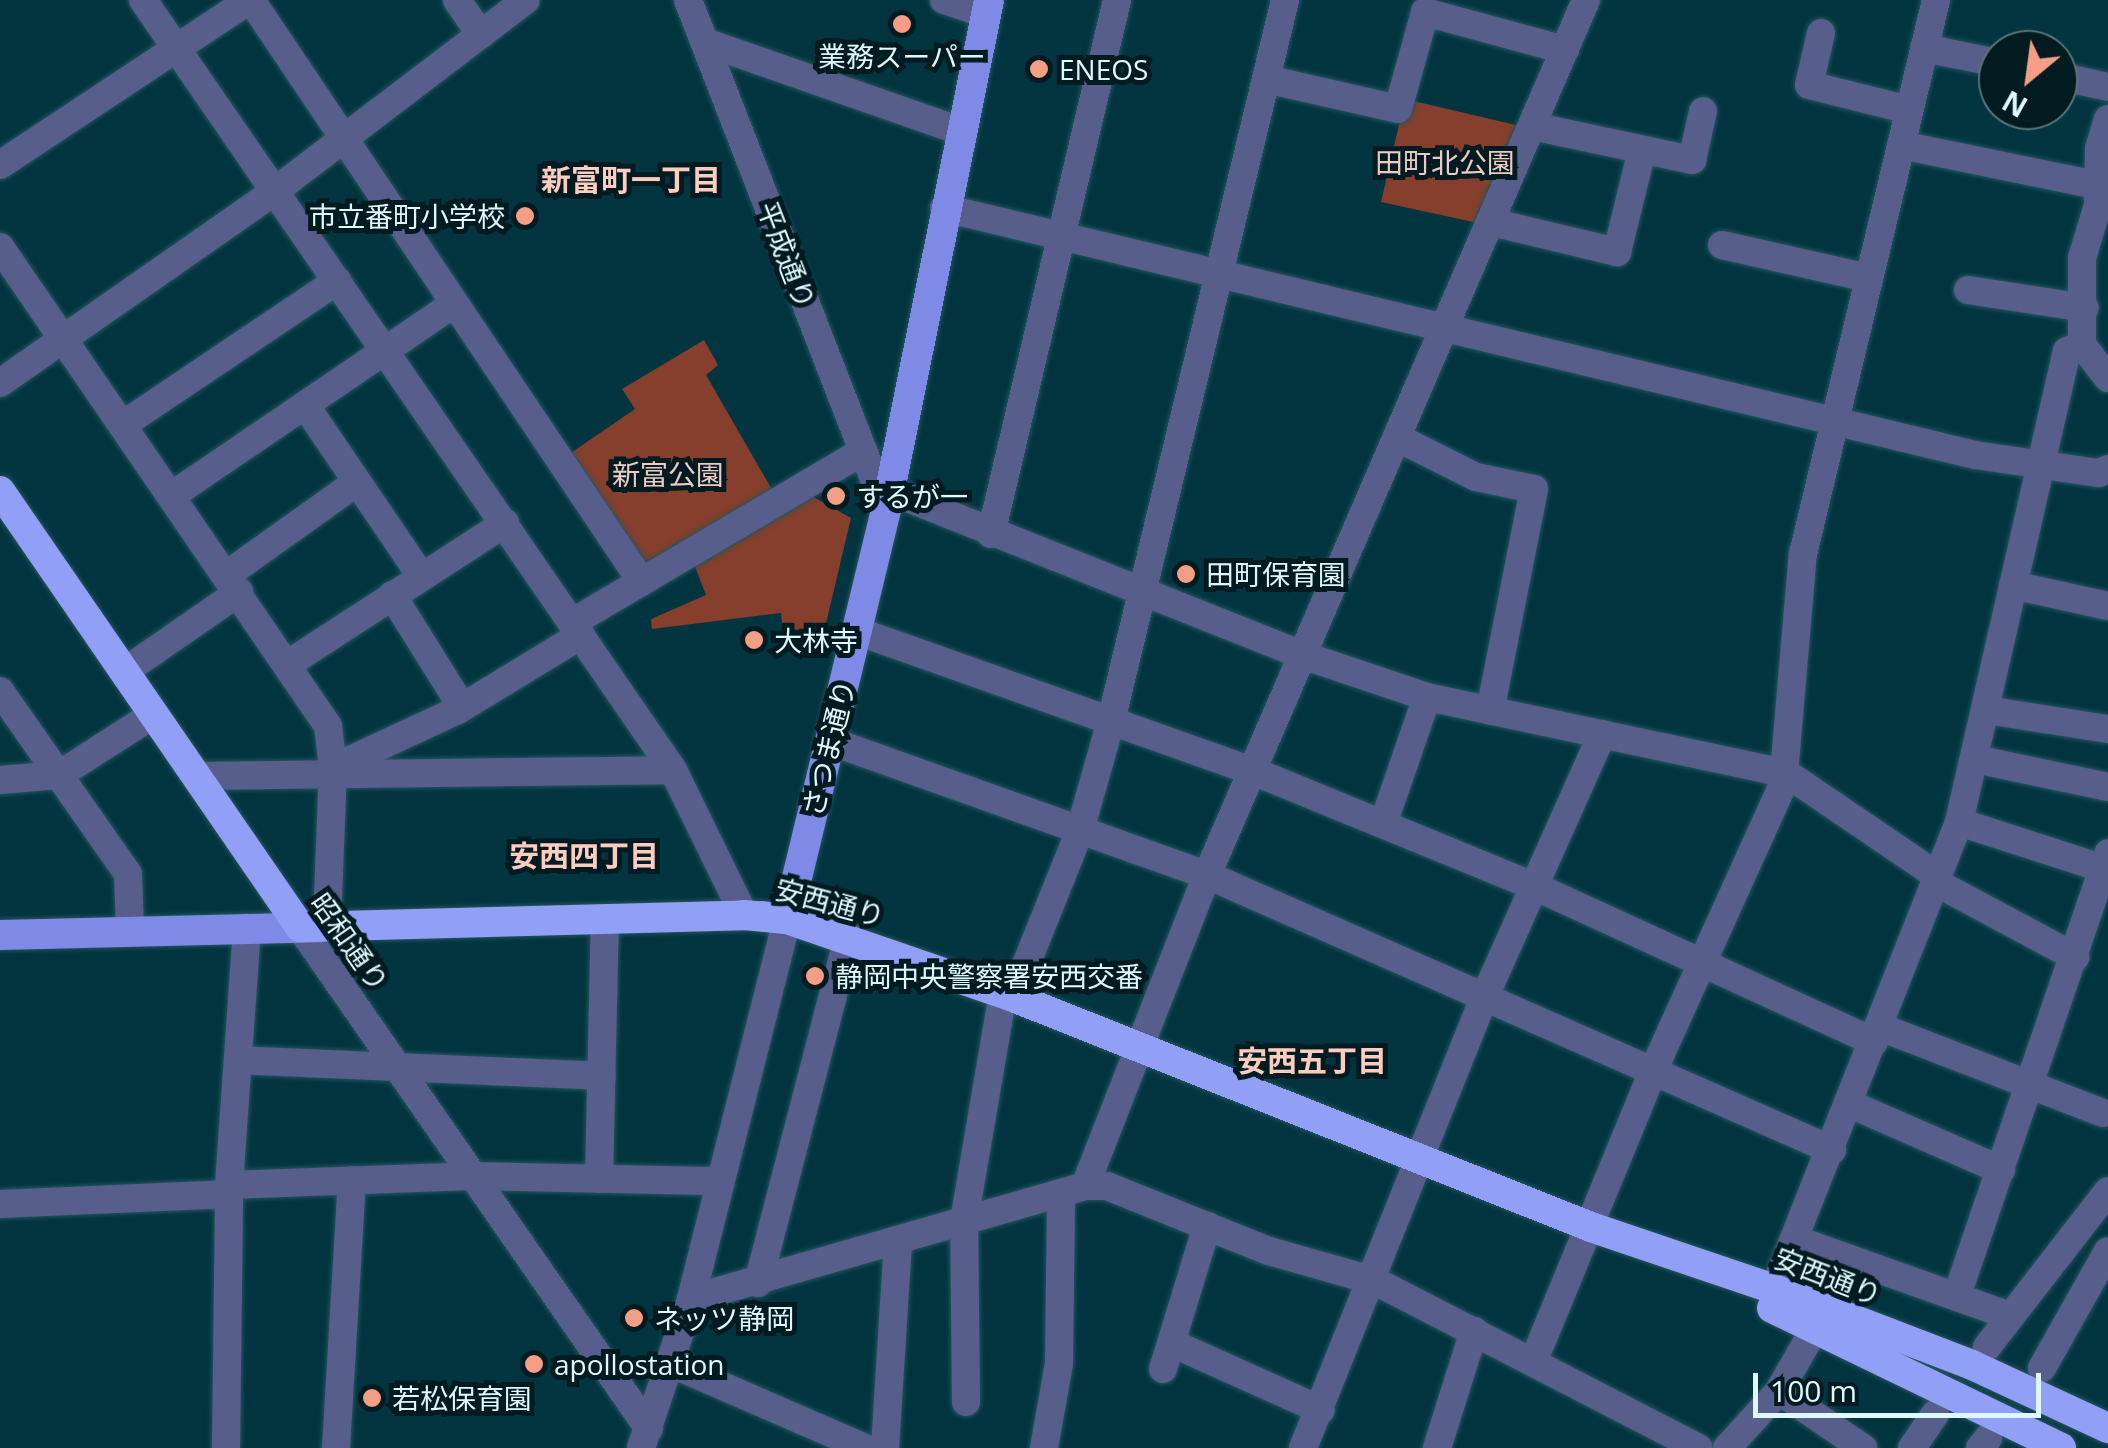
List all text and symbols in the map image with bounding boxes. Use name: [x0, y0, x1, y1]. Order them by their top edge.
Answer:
marker: 業務スーパー: [891, 13, 913, 35]
north arrow: [1978, 30, 2078, 130]
place label: 業務スーパー: [818, 39, 986, 73]
place label: ENEOS: [1059, 52, 1148, 86]
marker: ENEOS: [1028, 58, 1050, 80]
text: N: [1995, 82, 2034, 127]
park label: 田町北公園: [1375, 145, 1515, 179]
district label: 新富町一丁目: [541, 162, 721, 198]
street label: 平成通り: [751, 197, 823, 313]
place label: 市立番町小学校: [309, 199, 505, 233]
marker: 市立番町小学校: [514, 205, 536, 227]
park label: 新富公園: [612, 457, 724, 491]
place label: するが一: [856, 479, 968, 513]
marker: するが一: [825, 485, 847, 507]
place label: 田町保育園: [1206, 557, 1346, 591]
marker: 田町保育園: [1175, 563, 1197, 585]
place label: 大林寺: [774, 623, 858, 657]
marker: 大林寺: [743, 629, 765, 651]
street label: さつま通り: [795, 676, 861, 820]
district label: 安西四丁目: [509, 838, 659, 874]
street label: 安西通り: [772, 871, 888, 933]
street label: 昭和通り: [304, 886, 396, 998]
place label: 静岡中央警察署安西交番: [835, 959, 1143, 993]
marker: 静岡中央警察署安西交番: [804, 965, 826, 987]
district label: 安西五丁目: [1237, 1043, 1387, 1079]
street label: 安西通り: [1770, 1240, 1886, 1312]
place label: ネッツ静岡: [654, 1301, 794, 1335]
marker: ネッツ静岡: [623, 1307, 645, 1329]
place label: apollostation: [554, 1347, 724, 1381]
marker: apollostation: [523, 1353, 545, 1375]
scale bar: [1758, 1353, 2046, 1415]
text: 100 m: [1770, 1370, 1857, 1411]
place label: 若松保育園: [392, 1381, 532, 1415]
marker: 若松保育園: [361, 1387, 383, 1409]

